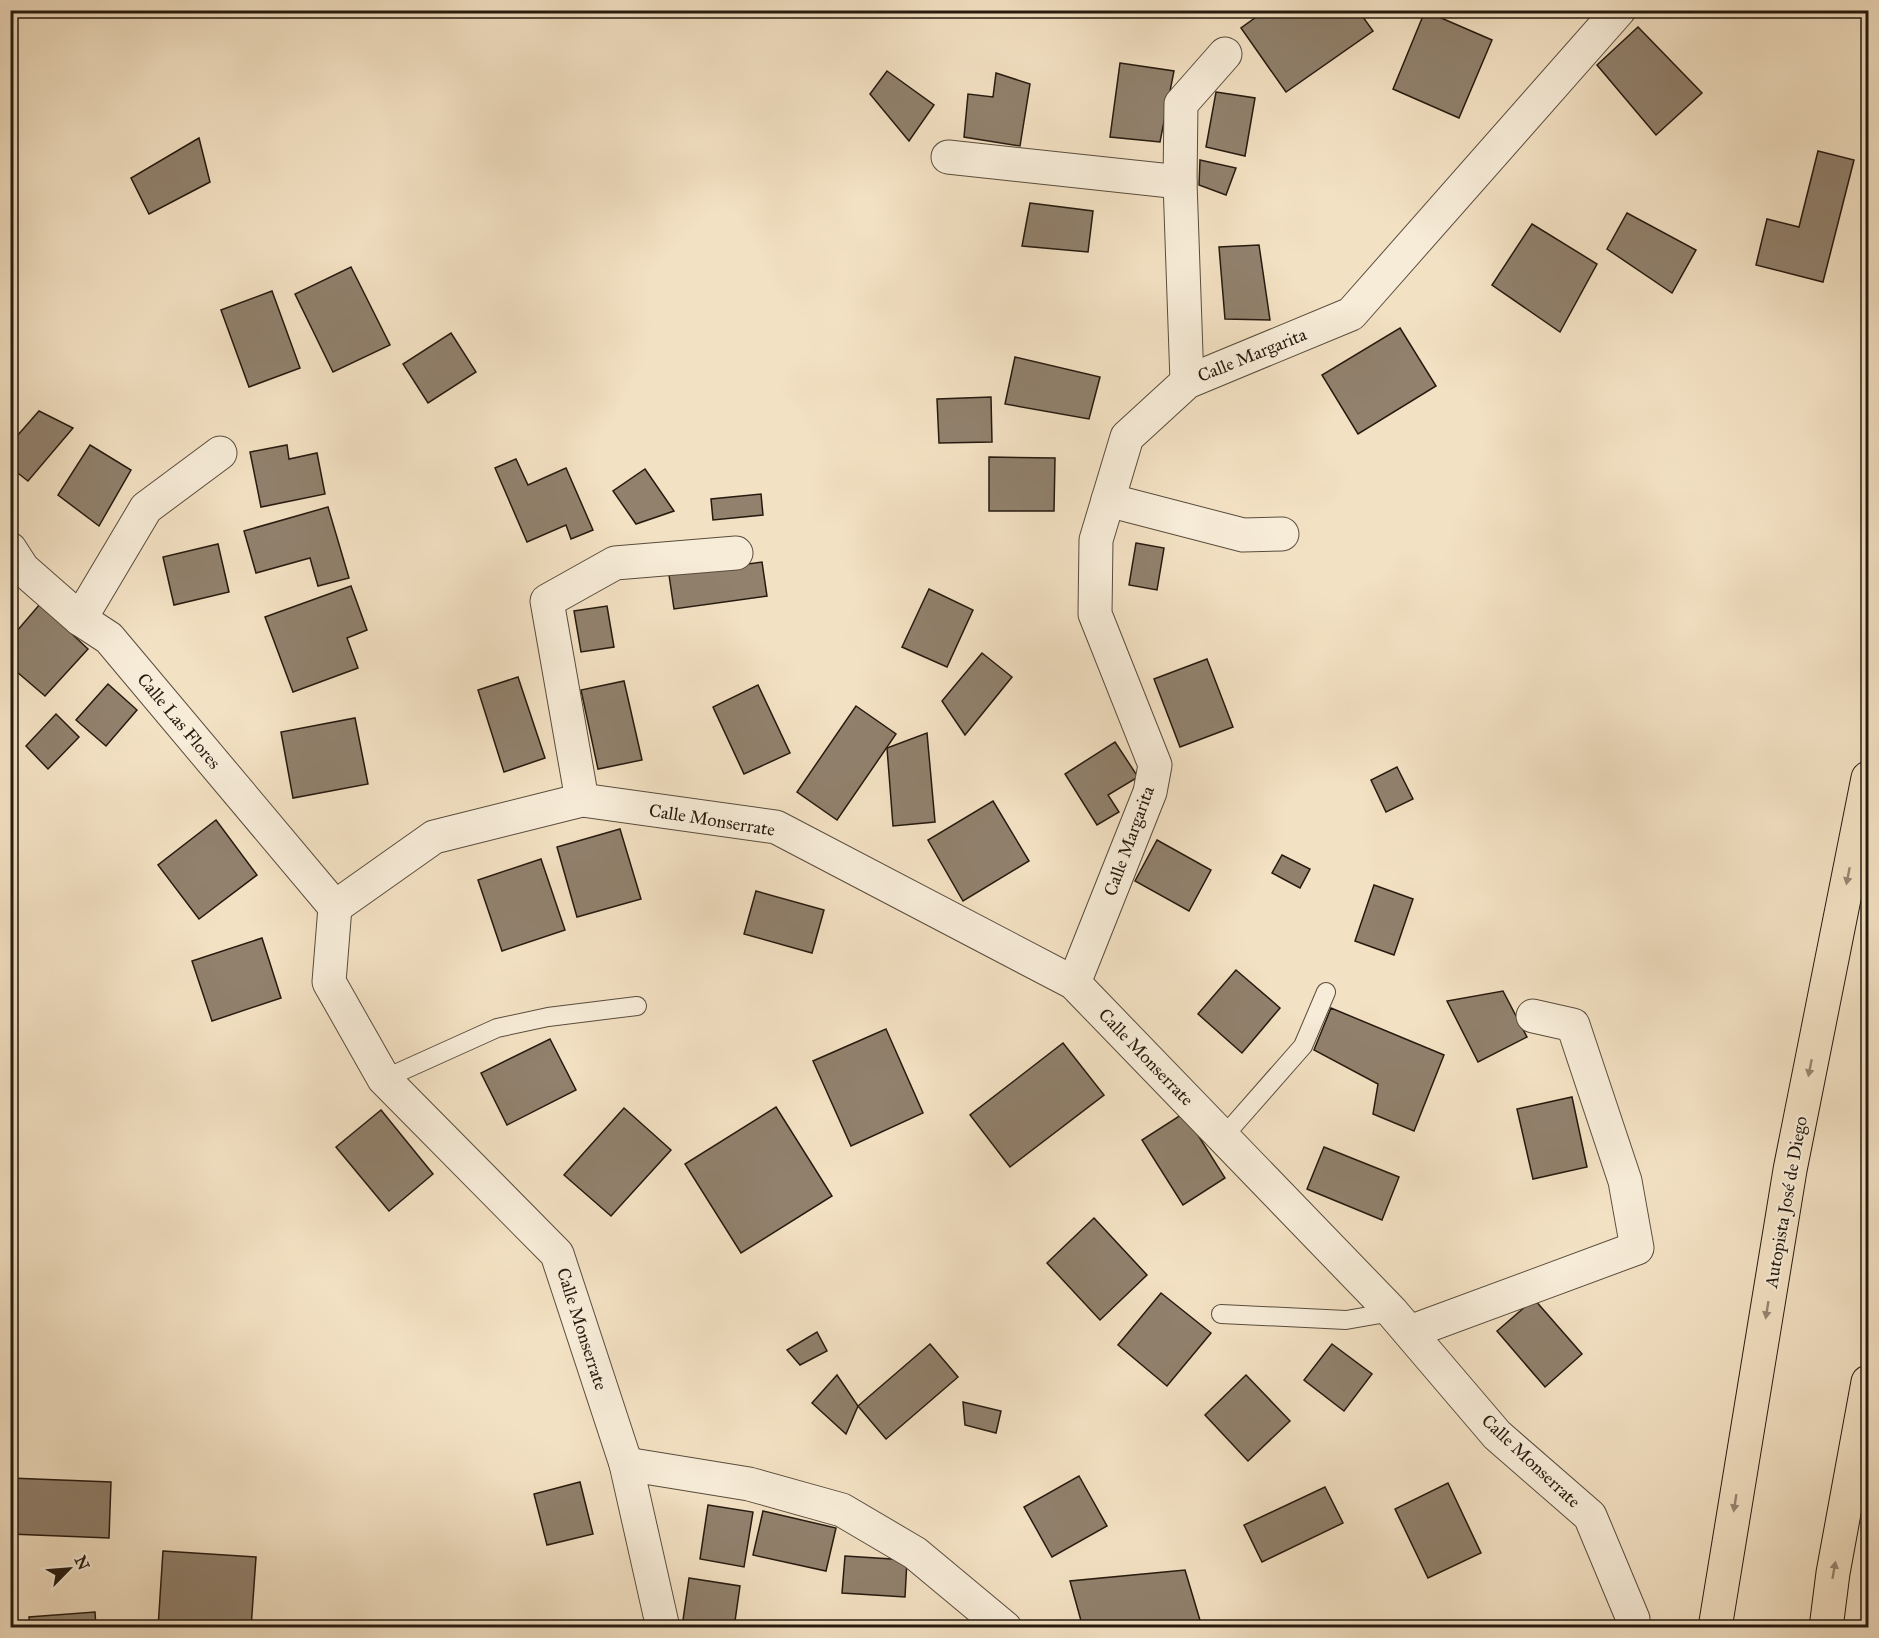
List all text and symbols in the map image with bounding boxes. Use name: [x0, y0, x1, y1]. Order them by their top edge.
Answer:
street label: Calle Margarita: [1194, 323, 1310, 388]
street label: Calle Las Flores: [132, 668, 226, 774]
street label: Calle Margarita: [1099, 783, 1160, 899]
street label: Calle Monserrate: [647, 799, 777, 841]
one-way arrow: [1843, 867, 1852, 886]
street label: Calle Monserrate: [1094, 1004, 1198, 1110]
one-way arrow: [1805, 1058, 1814, 1077]
street label: Autopista José de Diego: [1760, 1114, 1813, 1291]
street label: Calle Monserrate: [552, 1265, 612, 1393]
one-way arrow: [1762, 1301, 1771, 1320]
street label: Calle Monserrate: [1477, 1410, 1585, 1512]
one-way arrow: [1731, 1494, 1740, 1513]
north arrow: [39, 1539, 99, 1599]
text: N: [71, 1553, 94, 1573]
one-way arrow: [1830, 1560, 1839, 1579]

